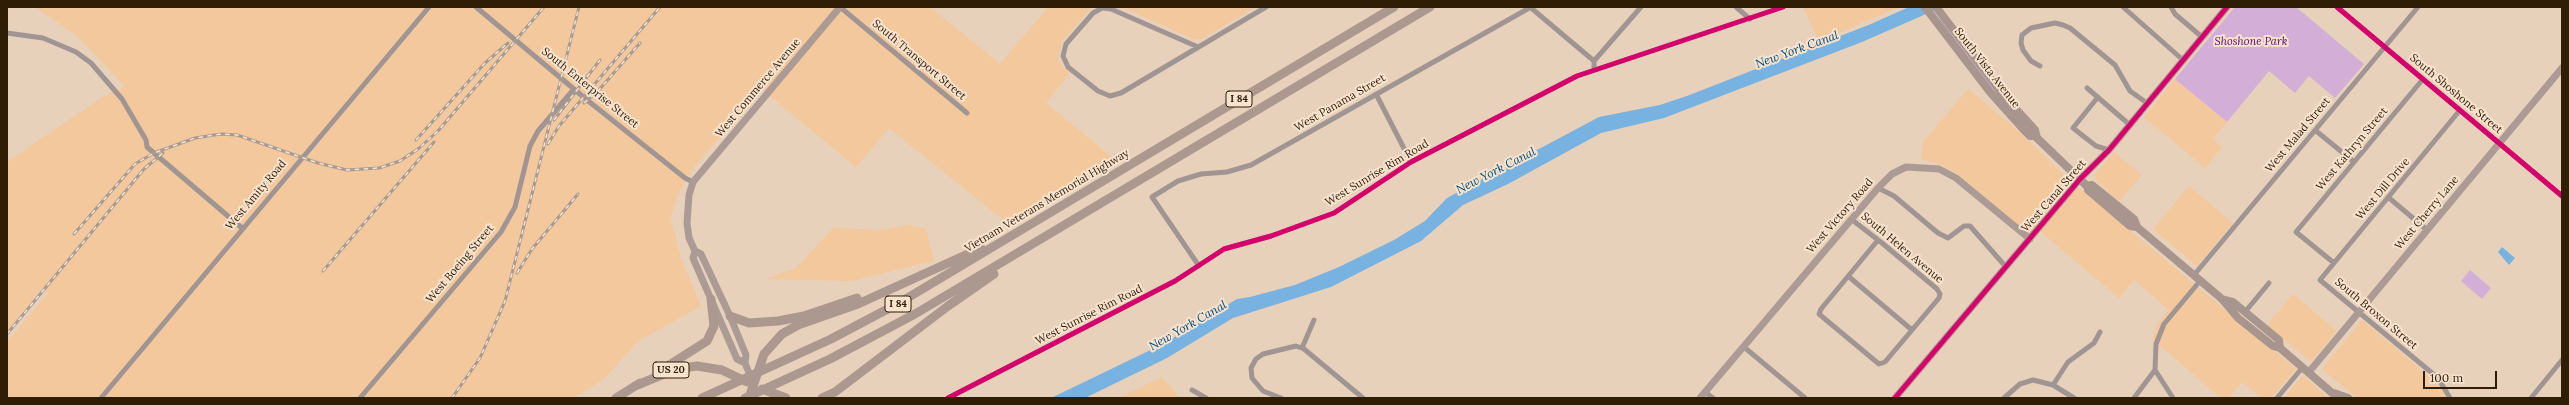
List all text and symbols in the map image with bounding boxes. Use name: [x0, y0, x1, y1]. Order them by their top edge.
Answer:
street label: South Transport Street: [869, 17, 969, 103]
street label: South Vista Avenue: [1952, 25, 2022, 111]
water label: New York Canal: [1754, 28, 1840, 72]
park label: Shoshone Park: [2215, 35, 2287, 49]
street label: West Commerce Avenue: [713, 36, 803, 140]
street label: South Enterprise Street: [539, 45, 641, 131]
street label: South Shoshone Street: [2407, 51, 2505, 137]
street label: West Panama Street: [1292, 72, 1388, 134]
road number: I 84: [1226, 91, 1252, 107]
street label: West Malad Street: [2263, 95, 2333, 175]
street label: West Kathryn Street: [2313, 105, 2391, 193]
street label: West Sunrise Rim Road: [1323, 137, 1431, 209]
water label: New York Canal: [1454, 145, 1538, 197]
street label: Vietnam Veterans Memorial Highway: [962, 147, 1132, 255]
street label: West Dill Drive: [2353, 155, 2413, 223]
street label: West Amity Road: [223, 157, 289, 233]
street label: West Canal Street: [2019, 157, 2089, 235]
street label: West Cherry Lane: [2392, 173, 2462, 253]
street label: West Victory Road: [1804, 176, 1876, 256]
street label: South Helen Avenue: [1858, 210, 1946, 286]
street label: West Boeing Street: [423, 222, 497, 306]
street label: South Broxon Street: [2332, 276, 2420, 352]
street label: West Sunrise Rim Road: [1033, 282, 1145, 348]
road number: I 84: [885, 296, 911, 312]
water label: New York Canal: [1147, 298, 1229, 354]
road number: US 20: [653, 362, 689, 378]
scale bar: [2425, 363, 2499, 389]
text: 100 m: [2430, 370, 2463, 385]

